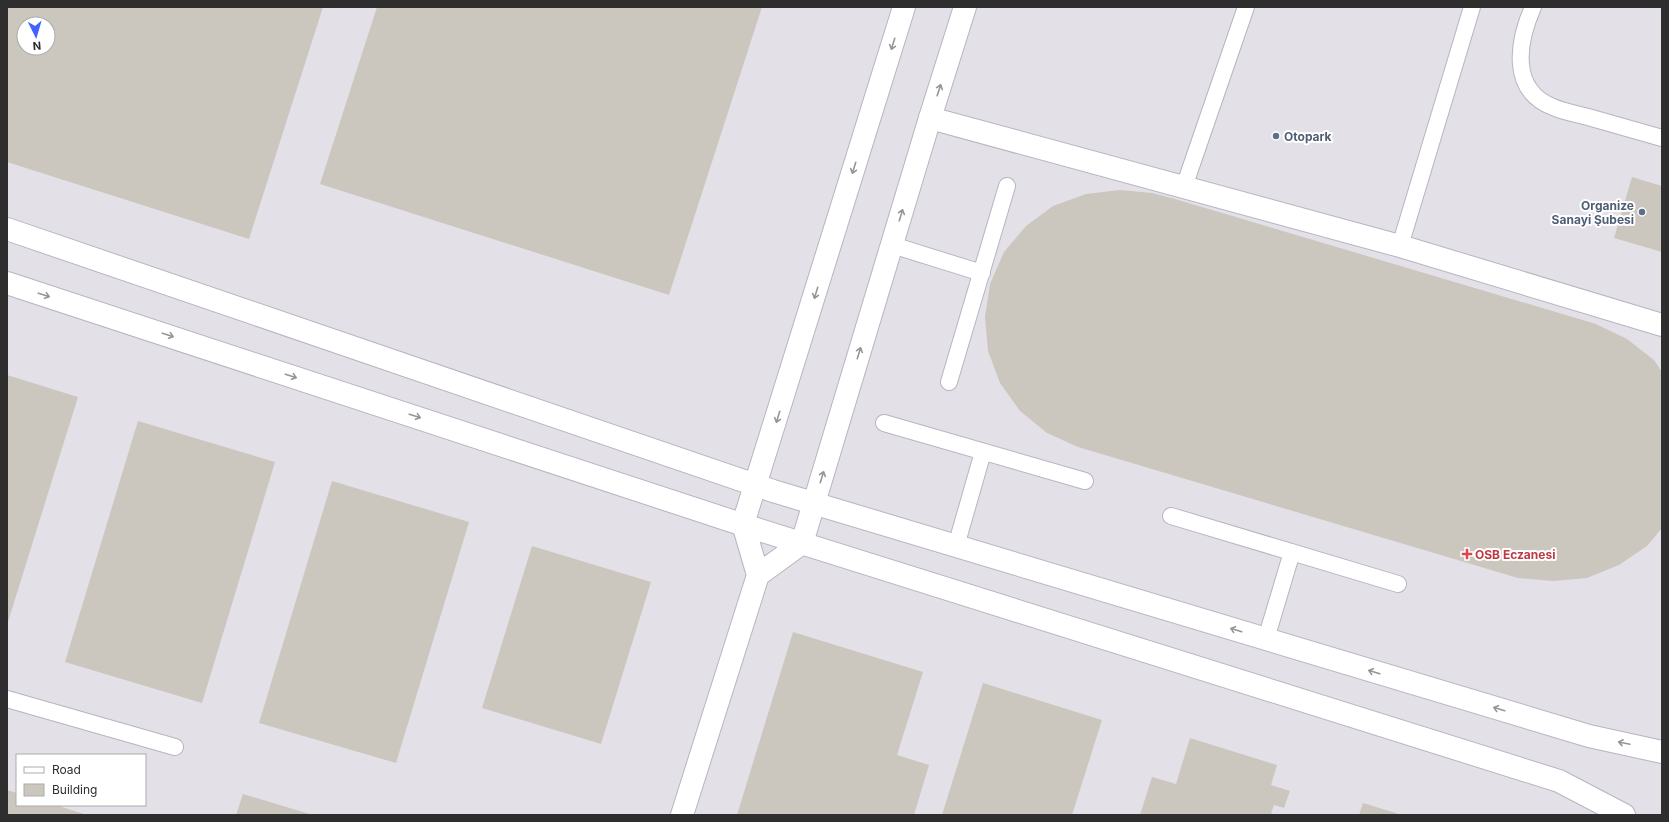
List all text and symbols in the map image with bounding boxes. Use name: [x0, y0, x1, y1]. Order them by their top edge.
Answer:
north arrow: [16, 16, 56, 56]
one-way arrow: [889, 38, 896, 51]
text: N: [32, 39, 42, 53]
one-way arrow: [936, 84, 943, 97]
place label: Otopark: [1284, 129, 1332, 144]
marker: Otopark: [1271, 131, 1281, 141]
one-way arrow: [850, 162, 858, 174]
place label: Organize Sanayi Şubesi: [1552, 198, 1634, 227]
marker: Organize Sanayi Şubesi: [1637, 207, 1647, 217]
one-way arrow: [898, 208, 905, 221]
one-way arrow: [812, 286, 819, 299]
one-way arrow: [37, 292, 50, 299]
one-way arrow: [161, 332, 174, 339]
one-way arrow: [856, 346, 863, 359]
one-way arrow: [284, 373, 297, 380]
one-way arrow: [774, 410, 781, 423]
one-way arrow: [408, 413, 420, 421]
one-way arrow: [819, 471, 826, 484]
place label: OSB Eczanesi: [1475, 547, 1555, 562]
marker: OSB Eczanesi: [1462, 549, 1472, 559]
one-way arrow: [1230, 626, 1243, 633]
one-way arrow: [1368, 668, 1381, 675]
one-way arrow: [1492, 705, 1505, 712]
one-way arrow: [1618, 739, 1631, 747]
legend: [16, 754, 146, 806]
text: Road: [52, 762, 81, 777]
text: Building: [52, 782, 97, 797]

